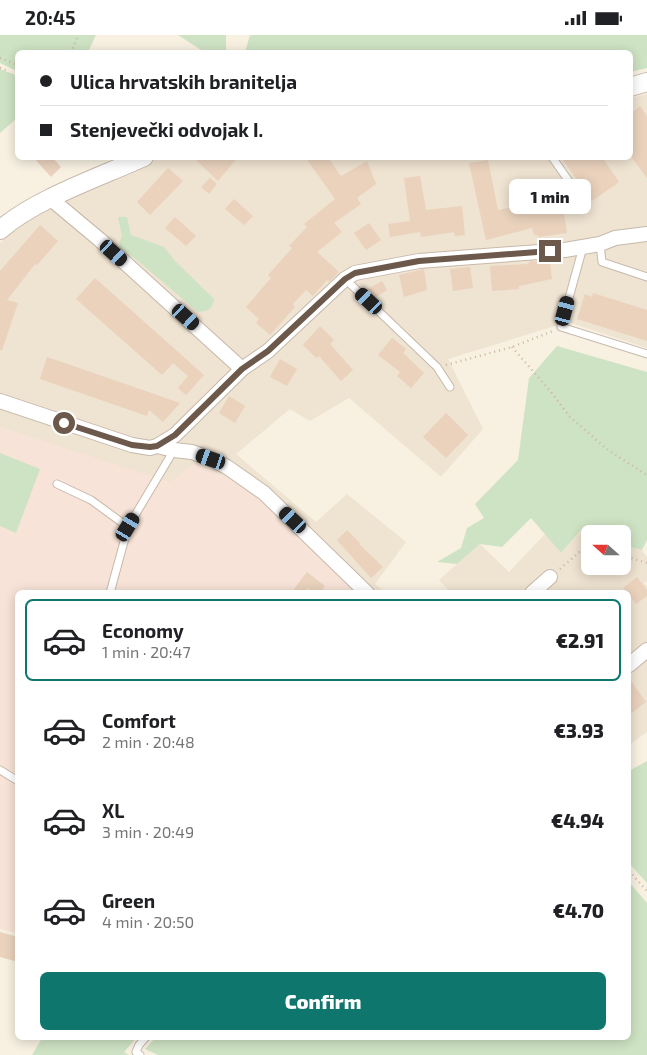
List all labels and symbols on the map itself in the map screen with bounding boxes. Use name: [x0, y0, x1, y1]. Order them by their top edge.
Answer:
callout: 1 min: [509, 179, 591, 213]
car: [97, 237, 130, 269]
route end: [539, 240, 561, 262]
car: [352, 285, 385, 317]
car: [553, 295, 576, 327]
car: [169, 301, 202, 333]
route start: [53, 412, 75, 434]
car: [194, 447, 227, 471]
car: [276, 504, 309, 536]
car: [113, 510, 142, 544]
north arrow: [581, 525, 631, 575]

